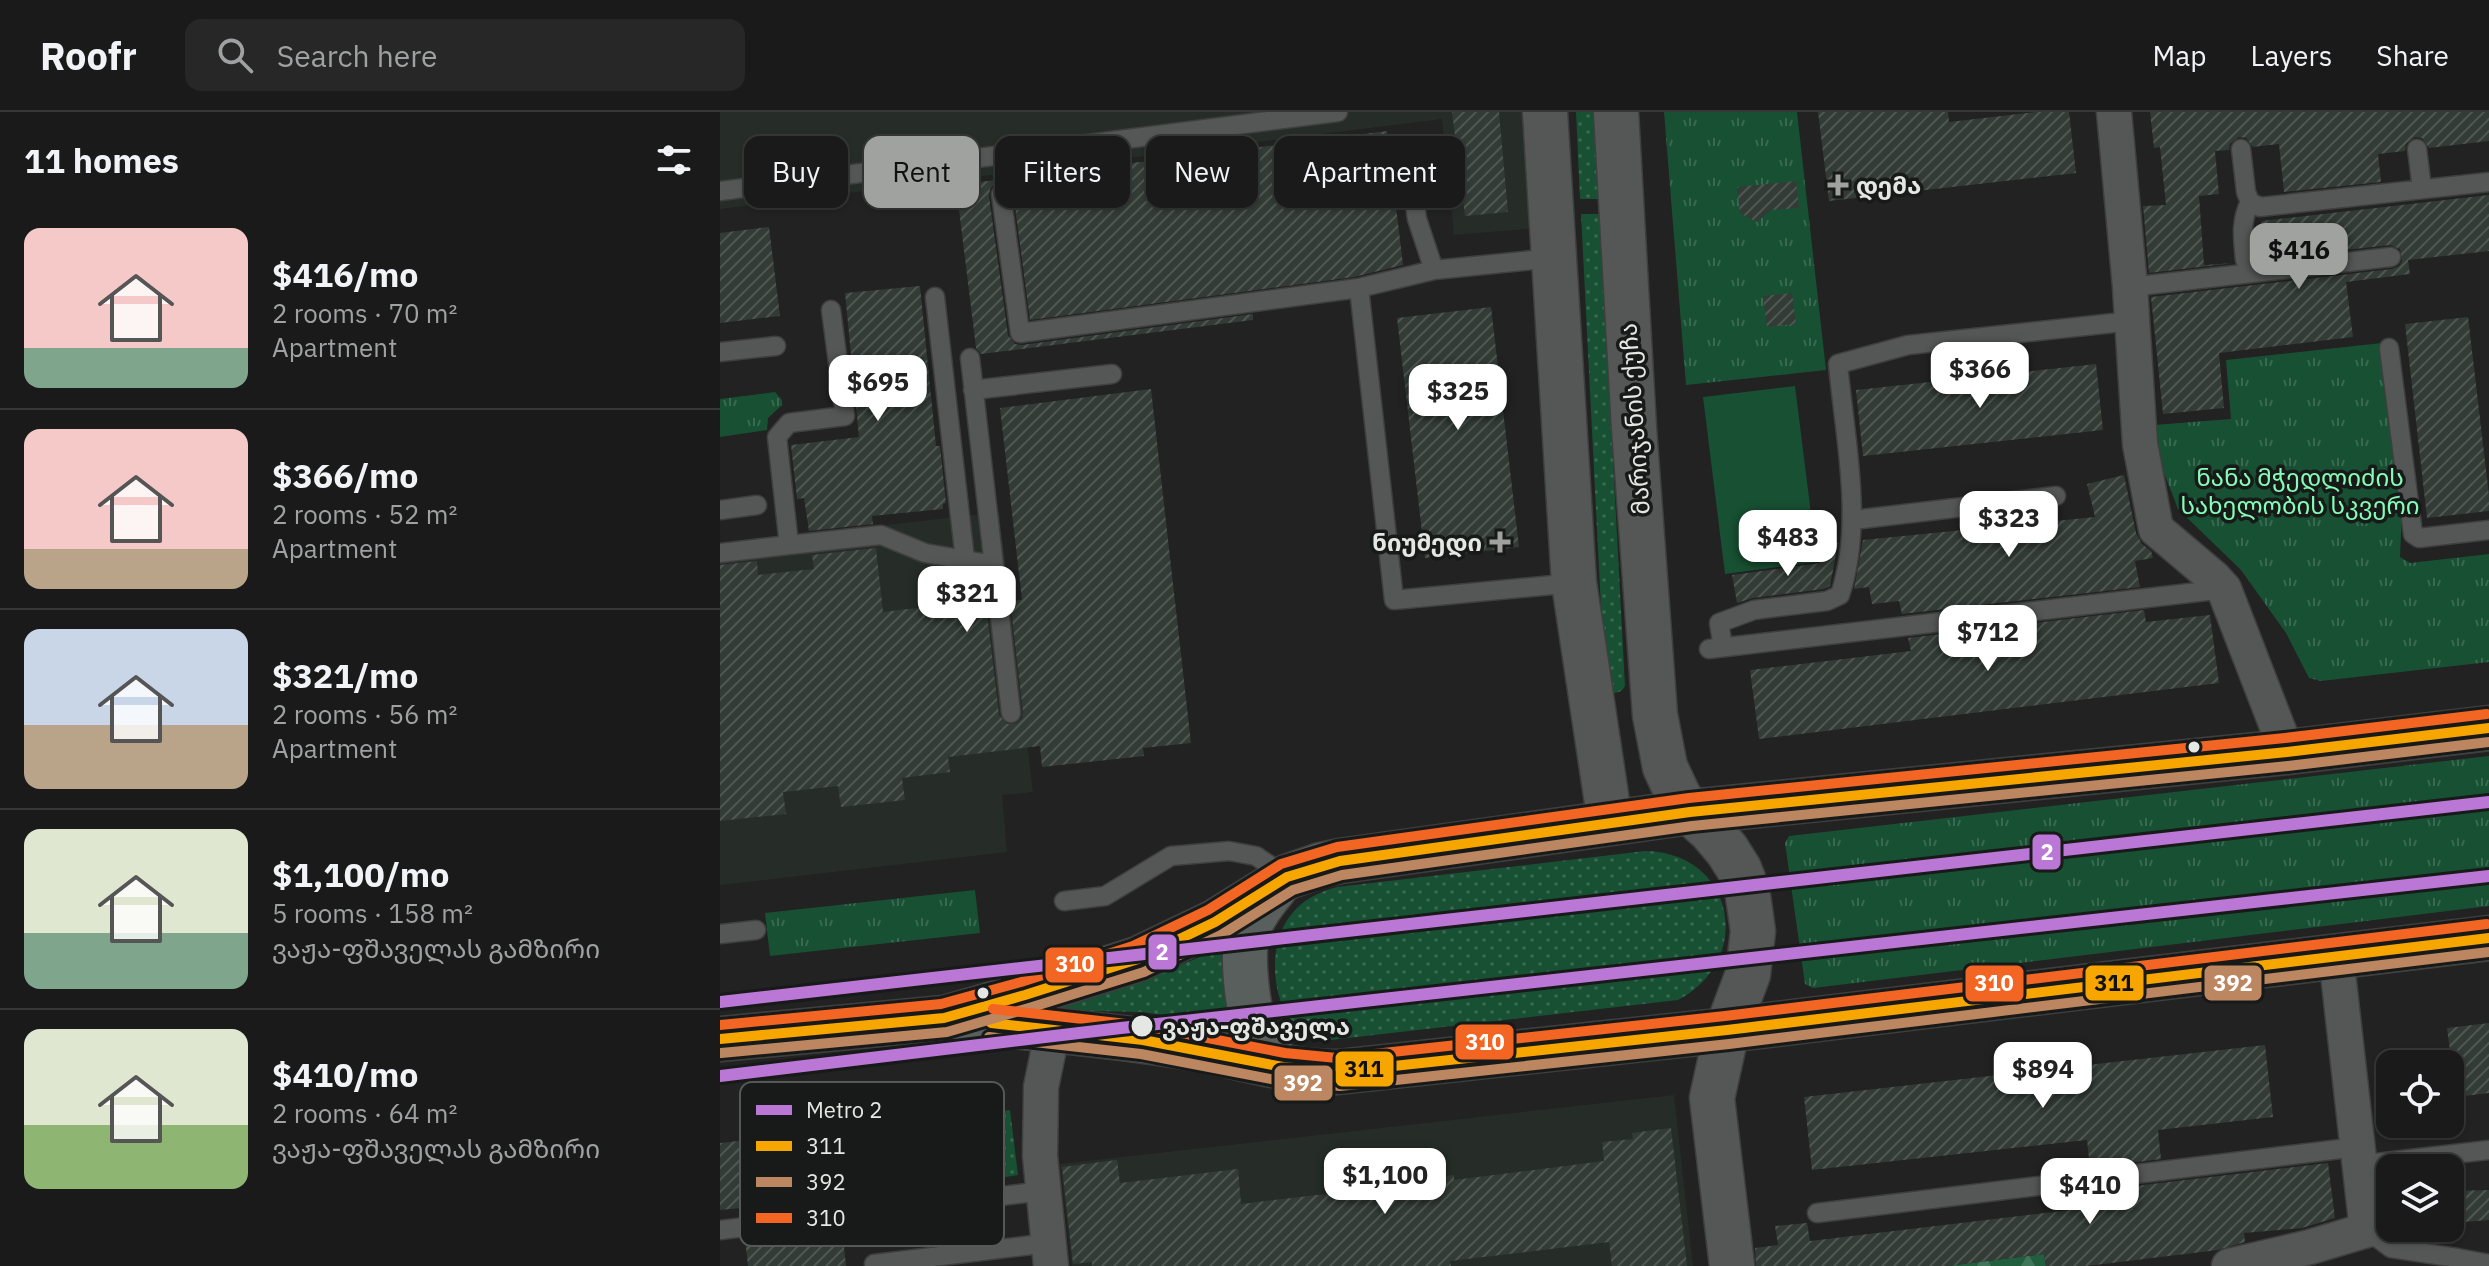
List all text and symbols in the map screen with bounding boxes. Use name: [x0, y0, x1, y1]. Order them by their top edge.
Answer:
search box: [185, 19, 745, 91]
text: Roofr: [40, 31, 137, 80]
icon: search: [213, 33, 257, 77]
text: Search here: [277, 36, 438, 75]
text: Map: [2152, 37, 2206, 74]
text: Layers: [2250, 37, 2332, 74]
text: Share: [2376, 37, 2449, 74]
chip: Buy: [744, 136, 848, 208]
chip: Rent: [864, 136, 979, 208]
chip: Filters: [995, 136, 1130, 208]
chip: New: [1146, 136, 1258, 208]
chip: Apartment: [1274, 136, 1465, 208]
text: 11 homes: [24, 138, 179, 182]
icon: filters: [652, 138, 696, 182]
place label: დემა: [1856, 169, 1921, 201]
marker: დემა: [1827, 174, 1849, 196]
pin: $416: [2252, 223, 2346, 291]
text: $416: [2268, 232, 2330, 266]
text: $416/mo: [272, 252, 419, 296]
icon: home: [88, 260, 184, 356]
text: 2 rooms · 70 m²: [272, 296, 457, 330]
street label: მარიჯანის ქუჩა: [1611, 322, 1657, 516]
text: Apartment: [272, 330, 397, 364]
pin: $366: [1933, 342, 2027, 410]
text: $366: [1949, 351, 2011, 385]
pin: $695: [831, 355, 925, 423]
text: $695: [847, 364, 909, 398]
pin: $325: [1411, 364, 1505, 432]
text: $325: [1427, 373, 1489, 407]
text: $366/mo: [272, 453, 419, 497]
icon: home: [88, 461, 184, 557]
park label: ნანა მჭედლიძის სახელობის სკვერი: [2180, 461, 2420, 521]
pin: $323: [1962, 491, 2056, 559]
text: 2 rooms · 52 m²: [272, 497, 457, 531]
text: $323: [1978, 500, 2040, 534]
pin: $483: [1741, 510, 1835, 578]
text: $483: [1757, 519, 1819, 553]
place label: ნიუმედი: [1372, 526, 1482, 558]
text: Apartment: [272, 531, 397, 565]
marker: ნიუმედი: [1489, 531, 1511, 553]
pin: $321: [920, 566, 1014, 634]
text: $321: [936, 575, 998, 609]
pin: $712: [1941, 605, 2035, 673]
text: $712: [1957, 614, 2019, 648]
text: $321/mo: [272, 653, 419, 697]
icon: home: [88, 661, 184, 757]
text: 2 rooms · 56 m²: [272, 697, 457, 731]
text: Apartment: [272, 731, 397, 765]
unlabelled marker: [2186, 739, 2202, 755]
line badge: 2: [2031, 833, 2062, 871]
text: 2: [2040, 837, 2054, 866]
text: $1,100/mo: [272, 852, 449, 896]
icon: home: [88, 861, 184, 957]
text: 5 rooms · 158 m²: [272, 896, 473, 930]
text: ვაჟა-ფშაველას გამზირი: [272, 931, 600, 965]
line badge: 2: [1147, 933, 1178, 971]
text: 2: [1155, 937, 1169, 966]
line badge: 310: [1044, 946, 1105, 984]
text: 310: [1055, 949, 1095, 978]
line badge: 310: [1964, 964, 2025, 1003]
line badge: 311: [2084, 964, 2145, 1002]
line badge: 392: [2203, 964, 2263, 1002]
text: 310: [1974, 968, 2014, 997]
text: 311: [2094, 968, 2134, 997]
text: 392: [2213, 968, 2253, 997]
unlabelled marker: [975, 985, 991, 1001]
place label: ვაჟა-ფშაველა: [1162, 1010, 1350, 1042]
marker: ვაჟა-ფშაველა: [1129, 1013, 1155, 1039]
line badge: 310: [1454, 1023, 1515, 1061]
text: 310: [1465, 1027, 1505, 1056]
pin: $894: [1996, 1042, 2090, 1110]
line badge: 311: [1334, 1050, 1395, 1088]
map controls: [2376, 1050, 2464, 1242]
button: locate: [2376, 1050, 2464, 1138]
text: $894: [2012, 1051, 2074, 1085]
text: $410/mo: [272, 1052, 419, 1096]
text: 311: [1344, 1054, 1384, 1083]
icon: home: [88, 1061, 184, 1157]
line badge: 392: [1273, 1064, 1334, 1102]
text: 392: [1283, 1068, 1323, 1097]
legend: [740, 1082, 1004, 1246]
text: Metro 2: [806, 1095, 882, 1124]
text: 2 rooms · 64 m²: [272, 1096, 457, 1130]
text: ვაჟა-ფშაველას გამზირი: [272, 1131, 600, 1165]
text: 311: [806, 1131, 846, 1160]
pin: $1,100: [1320, 1148, 1450, 1216]
button: layers: [2376, 1154, 2464, 1242]
text: $1,100: [1342, 1157, 1428, 1191]
pin: $410: [2043, 1158, 2137, 1226]
text: 392: [806, 1167, 846, 1196]
text: $410: [2059, 1167, 2121, 1201]
text: 310: [806, 1203, 846, 1232]

